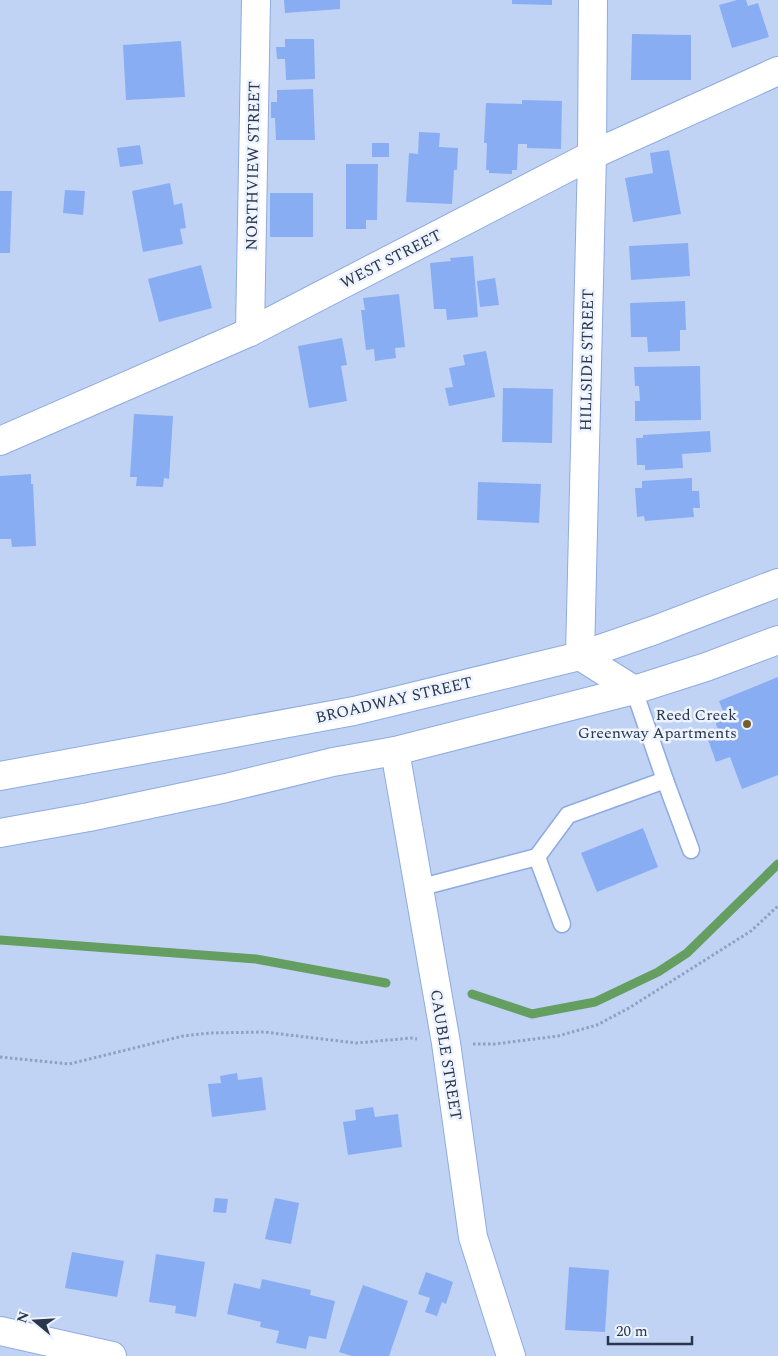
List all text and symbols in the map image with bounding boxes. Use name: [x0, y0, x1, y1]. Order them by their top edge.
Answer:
street label: NORTHVIEW STREET: [240, 81, 266, 251]
street label: WEST STREET: [336, 223, 446, 295]
street label: HILLSIDE STREET: [574, 288, 600, 431]
street label: BROADWAY STREET: [313, 670, 475, 730]
place label: Reed Creek Greenway Apartments: [578, 703, 737, 745]
marker: Reed Creek Greenway Apartments: [741, 718, 753, 730]
street label: CAUBLE STREET: [424, 988, 468, 1122]
north arrow: [10, 1296, 60, 1346]
text: N: [11, 1308, 35, 1326]
scale bar: [608, 1314, 692, 1346]
text: 20 m: [616, 1320, 648, 1343]

